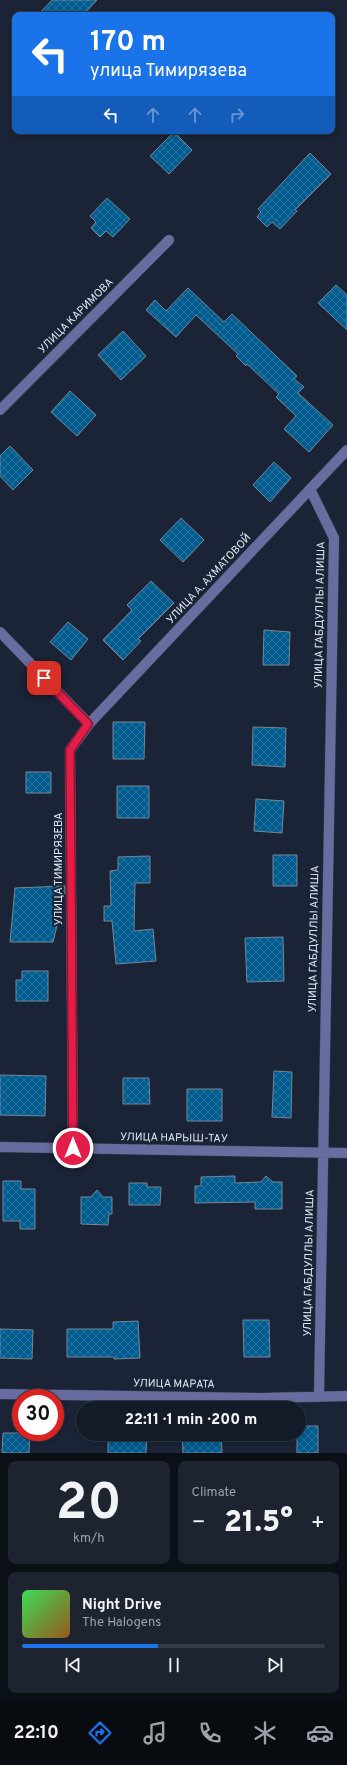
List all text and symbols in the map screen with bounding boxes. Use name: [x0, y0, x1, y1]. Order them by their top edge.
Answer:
text: 170 m: [90, 25, 166, 61]
icon: left: [24, 28, 76, 80]
text: улица Тимирязева: [90, 60, 247, 83]
icon: left: [100, 104, 122, 126]
icon: ahead: [142, 104, 164, 126]
icon: ahead: [184, 104, 206, 126]
icon: right: [226, 104, 248, 126]
street label: УЛИЦА КАРИМОВА: [35, 275, 117, 357]
street label: УЛИЦА А. АХМАТОВОЙ: [163, 530, 254, 627]
street label: УЛИЦА ГАБДУЛЛЫ АЛИША: [312, 541, 328, 689]
pin: [27, 661, 61, 695]
icon: arrive: [33, 667, 55, 689]
street label: УЛИЦА ТИМИРЯЗЕВА: [52, 813, 66, 925]
street label: УЛИЦА ГАБДУЛЛЫ АЛИША: [306, 865, 322, 1013]
position arrow: [52, 1127, 94, 1169]
street label: УЛИЦА НАРЫШ-ТАУ: [120, 1130, 228, 1146]
street label: УЛИЦА ГАБДУЛЛЫ АЛИША: [301, 1189, 317, 1337]
street label: УЛИЦА МАРАТА: [133, 1376, 215, 1392]
speed limit sign: 30: [12, 1389, 64, 1441]
text: 22:11 · 1 min · 200 m: [125, 1411, 257, 1430]
text: 20: [56, 1472, 122, 1538]
text: Climate: [192, 1485, 236, 1501]
text: 21.5°: [224, 1505, 293, 1542]
text: −: [192, 1510, 206, 1537]
text: +: [311, 1510, 325, 1537]
text: km/h: [73, 1531, 105, 1547]
text: Night Drive: [82, 1596, 162, 1615]
text: The Halogens: [82, 1615, 161, 1631]
icon: previous: [62, 1654, 84, 1676]
icon: pause: [163, 1654, 185, 1676]
icon: next: [264, 1654, 286, 1676]
icon: directions: [86, 1719, 114, 1747]
icon: music: [141, 1719, 169, 1747]
icon: phone: [196, 1719, 224, 1747]
icon: climate: [251, 1719, 279, 1747]
icon: car: [306, 1719, 334, 1747]
text: 22:10: [13, 1722, 59, 1745]

